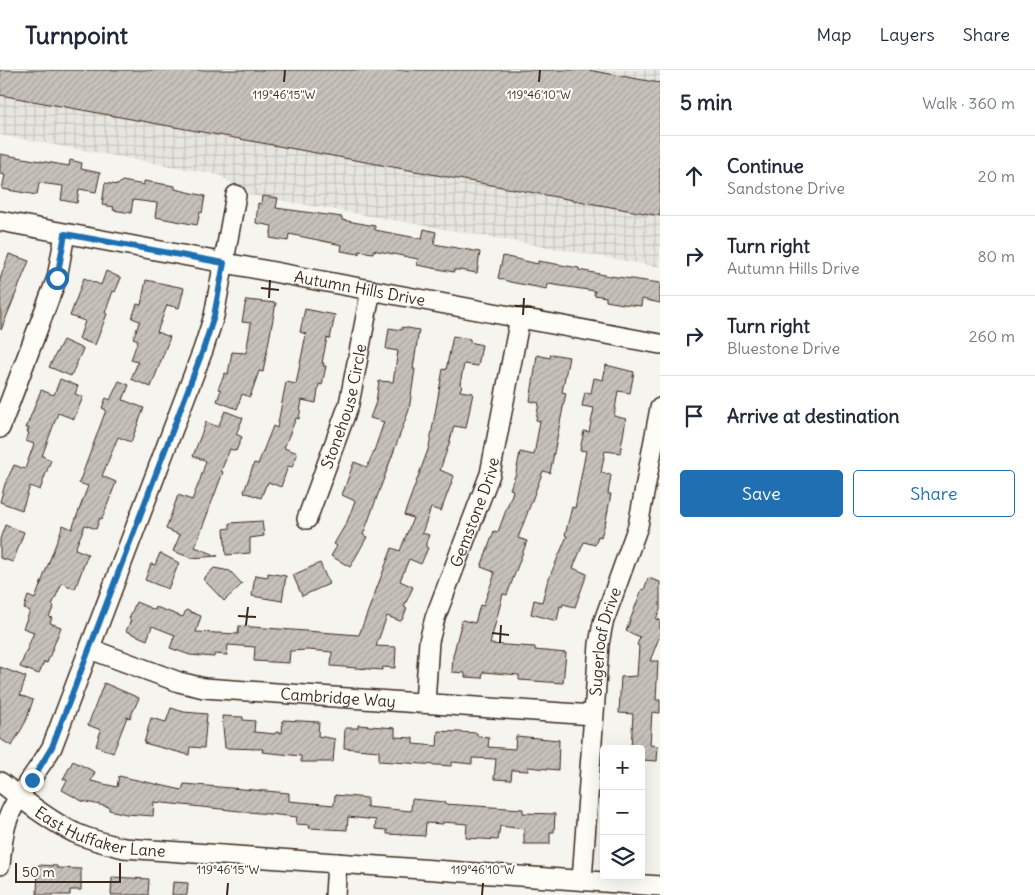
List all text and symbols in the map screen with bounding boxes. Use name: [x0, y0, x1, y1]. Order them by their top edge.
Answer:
text: Turnpoint: [25, 20, 128, 50]
text: Map: [816, 23, 851, 46]
text: Layers: [879, 23, 935, 46]
text: Share: [963, 23, 1010, 46]
text: 119°46'15"W: [253, 87, 316, 102]
text: 119°46'10"W: [507, 87, 571, 102]
text: 5 min: [680, 89, 732, 116]
text: Walk · 360 m: [922, 93, 1015, 113]
text: Continue: [727, 154, 804, 178]
icon: ahead: [680, 162, 708, 190]
text: 20 m: [978, 166, 1015, 186]
text: Sandstone Drive: [727, 178, 845, 198]
text: Turn right: [727, 234, 810, 258]
icon: right: [680, 242, 708, 270]
text: 80 m: [977, 246, 1015, 266]
text: Autumn Hills Drive: [727, 258, 860, 278]
street label: Autumn Hills Drive: [293, 266, 427, 310]
route start: [46, 267, 69, 290]
text: Turn right: [727, 314, 810, 338]
icon: right: [680, 322, 708, 350]
text: 260 m: [969, 326, 1015, 346]
text: Bluestone Drive: [727, 338, 840, 358]
street label: Stonehouse Circle: [316, 342, 370, 471]
icon: arrive: [680, 402, 708, 430]
text: Arrive at destination: [727, 404, 900, 428]
street label: Gemstone Drive: [445, 456, 503, 570]
button: Save: [680, 470, 843, 517]
button: Share: [853, 470, 1015, 517]
street label: Sugerloaf Drive: [585, 584, 625, 697]
street label: Cambridge Way: [280, 683, 396, 711]
map controls: [600, 745, 645, 880]
button: +: [600, 745, 645, 790]
route end: [21, 769, 44, 792]
button: −: [600, 790, 645, 835]
street label: East Huffaker Lane: [31, 802, 166, 861]
button: layers: [600, 835, 645, 880]
scale bar: [15, 860, 121, 883]
text: 119°46'15"W: [197, 862, 260, 877]
text: 119°46'10"W: [451, 862, 515, 877]
text: 50 m: [22, 863, 55, 881]

